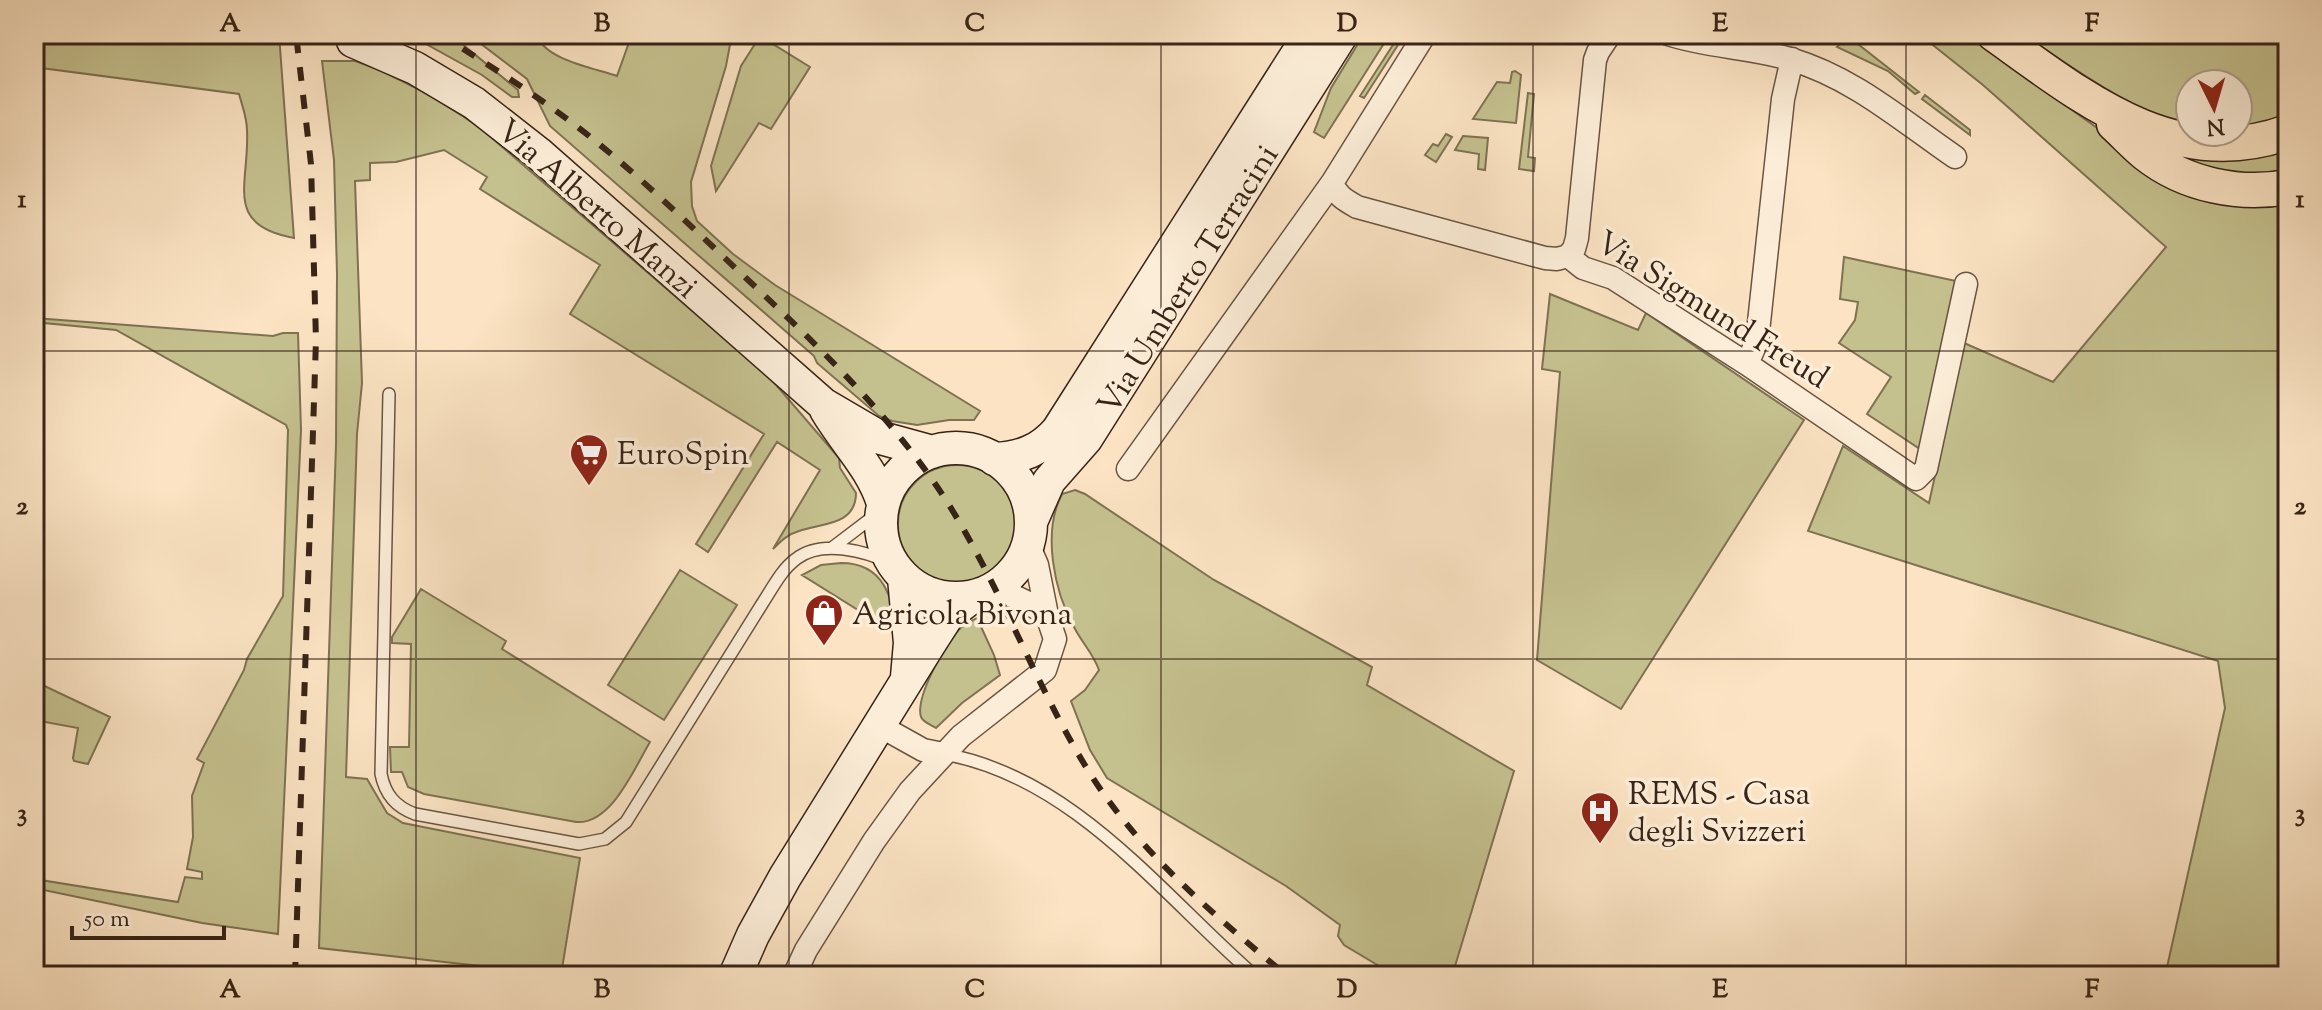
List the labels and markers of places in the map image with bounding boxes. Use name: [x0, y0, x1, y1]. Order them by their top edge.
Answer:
supermarket icon: EuroSpin: [568, 432, 610, 487]
place label: EuroSpin: [617, 433, 749, 479]
shop icon: Agricola Bivona: [803, 592, 845, 647]
place label: Agricola Bivona: [852, 593, 1073, 639]
place label: REMS - Casa degli Svizzeri: [1628, 773, 1810, 856]
hospital icon: REMS - Casa degli Svizzeri: [1579, 790, 1621, 845]

